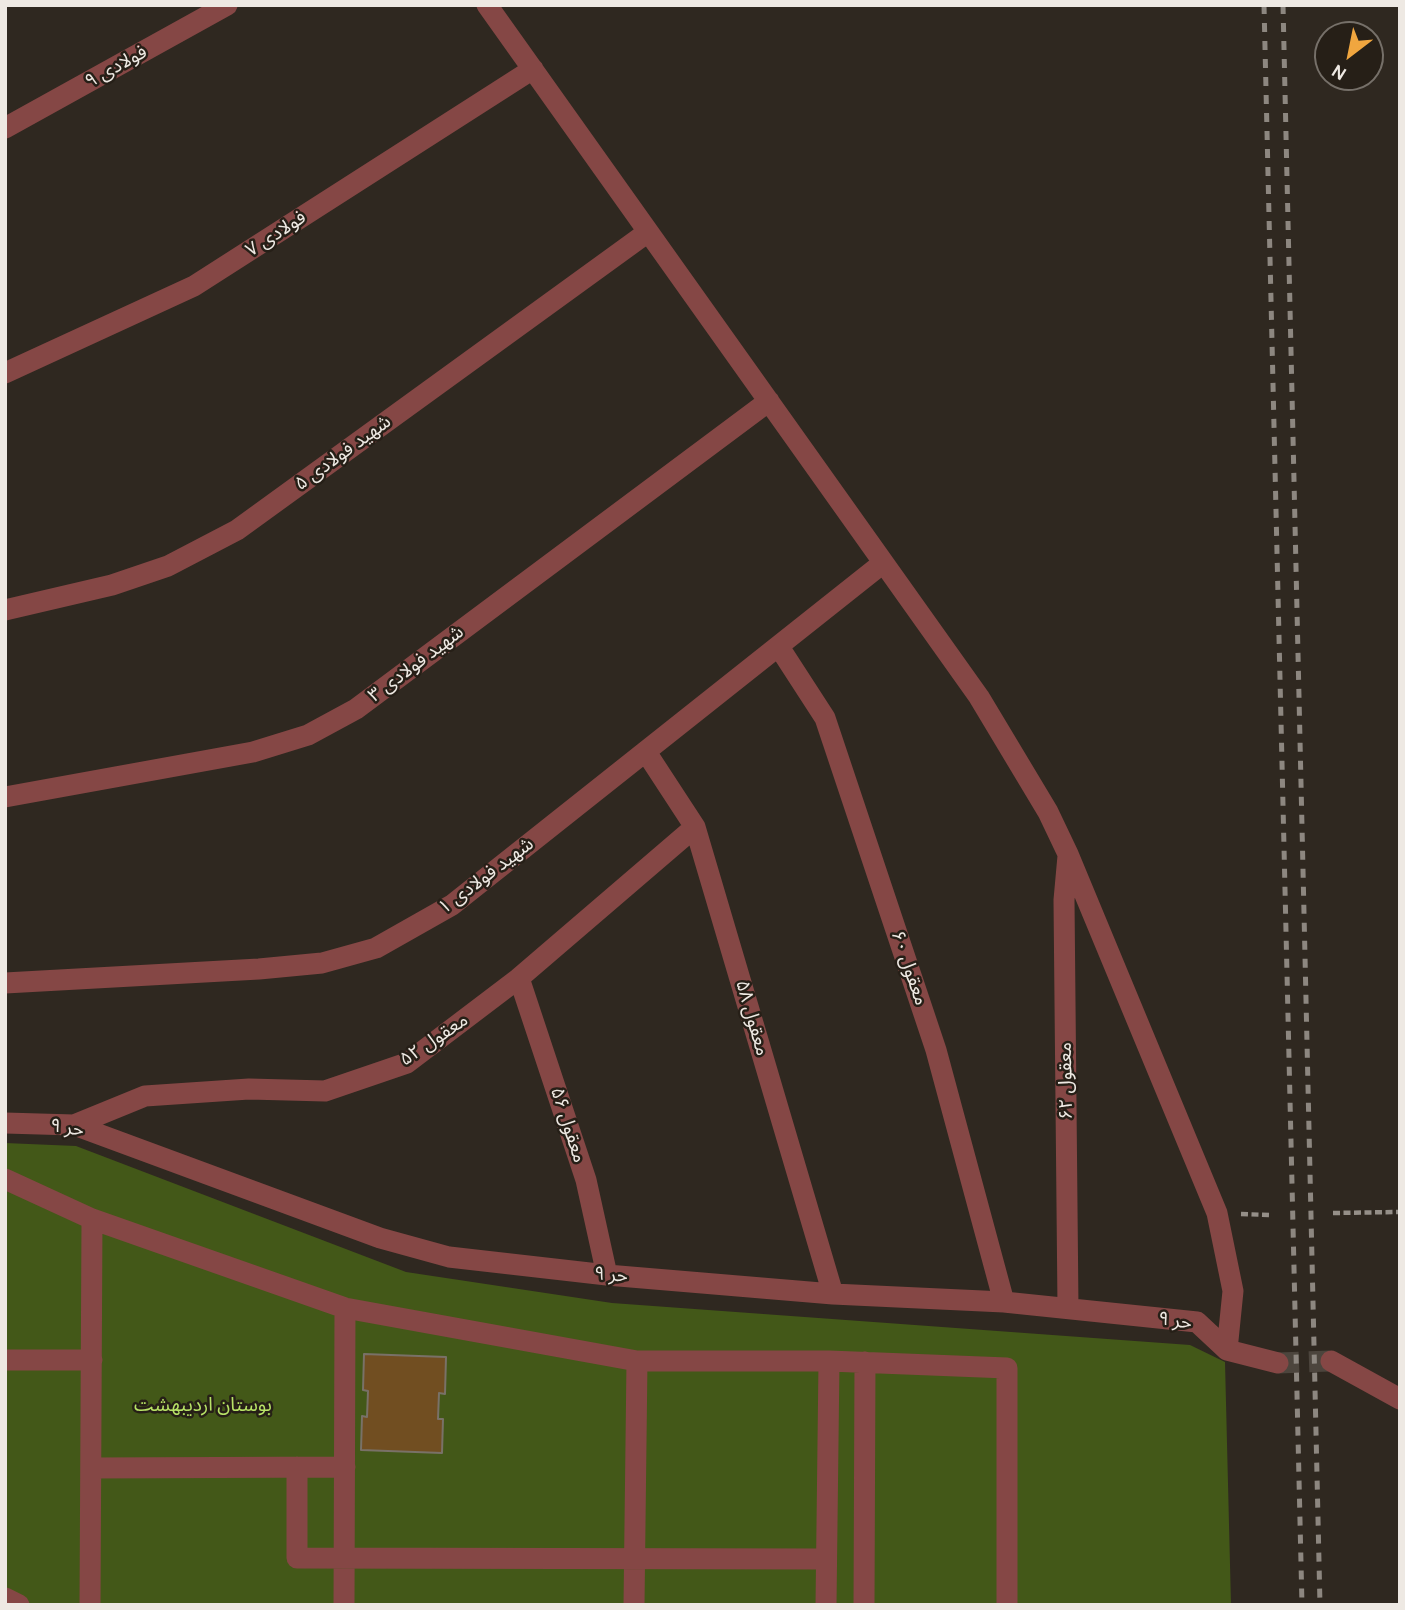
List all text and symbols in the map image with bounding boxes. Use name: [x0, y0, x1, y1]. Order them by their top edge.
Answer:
north arrow: [1314, 21, 1384, 91]
street label: فولادی ۹: [81, 41, 151, 93]
text: N: [1327, 59, 1351, 85]
street label: فولادی ۷: [242, 206, 310, 262]
street label: شهید فولادی ۵: [290, 410, 396, 496]
street label: شهید فولادی ۳: [364, 621, 468, 707]
street label: شهید فولادی ۱: [434, 833, 538, 919]
street label: معقول ۶۰: [886, 928, 932, 1008]
street label: معقول ۵۸: [730, 978, 774, 1058]
street label: معقول ۵۲: [395, 1009, 473, 1071]
street label: معقول ۶۲: [1054, 1042, 1078, 1120]
street label: معقول ۵۶: [545, 1085, 591, 1165]
street label: حر ۹: [48, 1114, 86, 1142]
street label: حر ۹: [593, 1262, 629, 1288]
street label: حر ۹: [1156, 1307, 1194, 1335]
park label: بوستان اردیبهشت: [134, 1395, 272, 1417]

